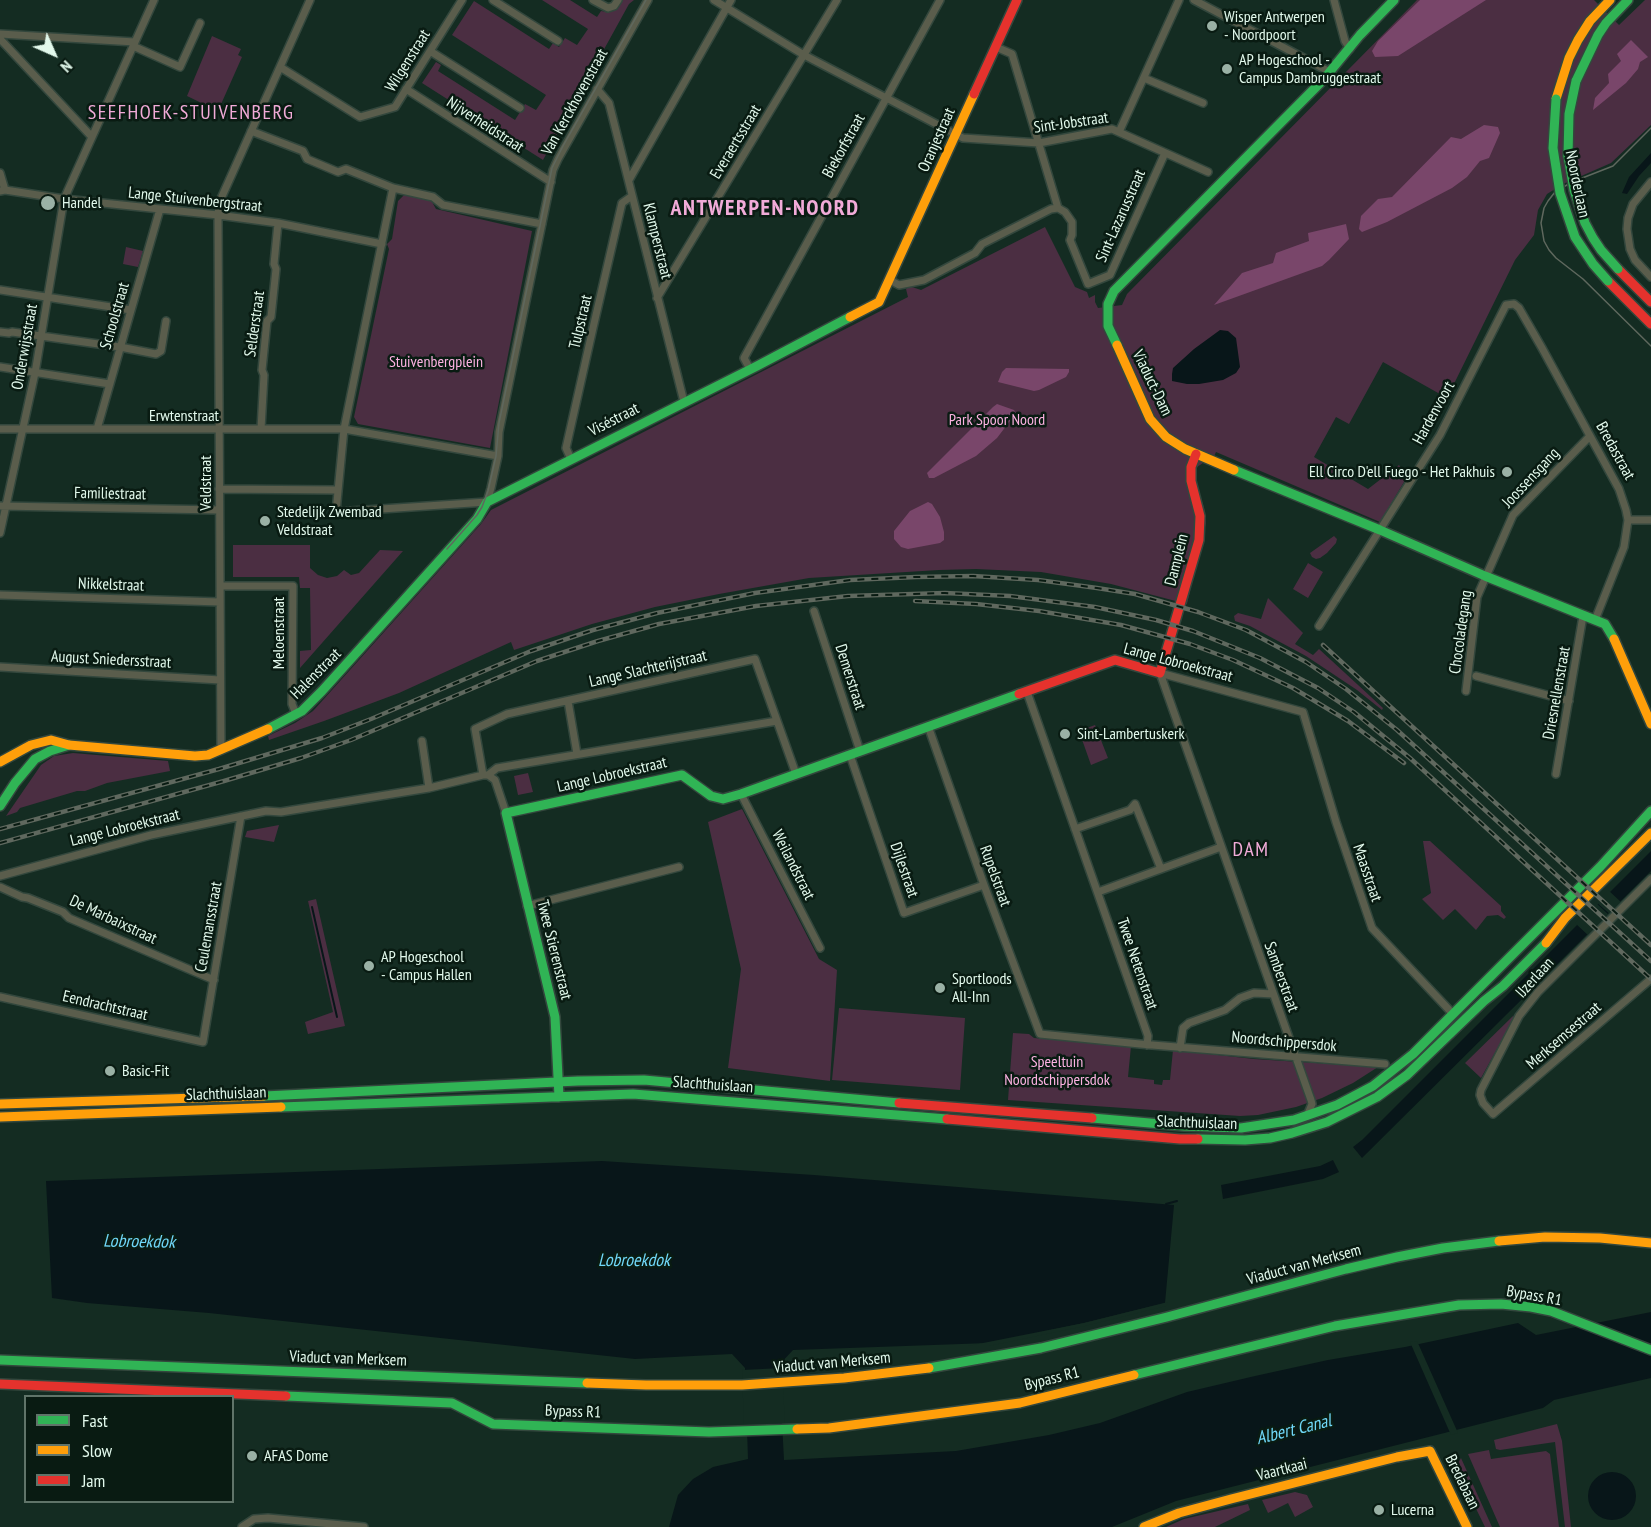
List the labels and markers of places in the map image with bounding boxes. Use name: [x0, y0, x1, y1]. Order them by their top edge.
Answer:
place label: Wisper Antwerpen - Noordpoort: [1224, 7, 1325, 45]
marker: Wisper Antwerpen - Noordpoort: [1205, 19, 1219, 33]
place label: AP Hogeschool - Campus Dambruggestraat: [1239, 50, 1381, 88]
marker: AP Hogeschool - Campus Dambruggestraat: [1220, 62, 1234, 76]
place label: Handel: [62, 193, 101, 213]
marker: Handel: [39, 194, 57, 212]
place label: Ell Circo D'ell Fuego - Het Pakhuis: [1309, 462, 1495, 482]
marker: Ell Circo D'ell Fuego - Het Pakhuis: [1500, 465, 1514, 479]
place label: Stedelijk Zwembad Veldstraat: [277, 502, 382, 540]
marker: Stedelijk Zwembad Veldstraat: [258, 514, 272, 528]
place label: Sint-Lambertuskerk: [1077, 724, 1185, 744]
marker: Sint-Lambertuskerk: [1058, 727, 1072, 741]
place label: AP Hogeschool - Campus Hallen: [381, 947, 472, 985]
marker: AP Hogeschool - Campus Hallen: [362, 959, 376, 973]
place label: Sportloods All-Inn: [952, 969, 1012, 1007]
marker: Sportloods All-Inn: [933, 981, 947, 995]
place label: Basic-Fit: [122, 1061, 169, 1081]
marker: Basic-Fit: [103, 1064, 117, 1078]
place label: AFAS Dome: [264, 1446, 328, 1466]
marker: AFAS Dome: [245, 1449, 259, 1463]
place label: Lucerna: [1391, 1500, 1434, 1520]
marker: Lucerna: [1372, 1503, 1386, 1517]

